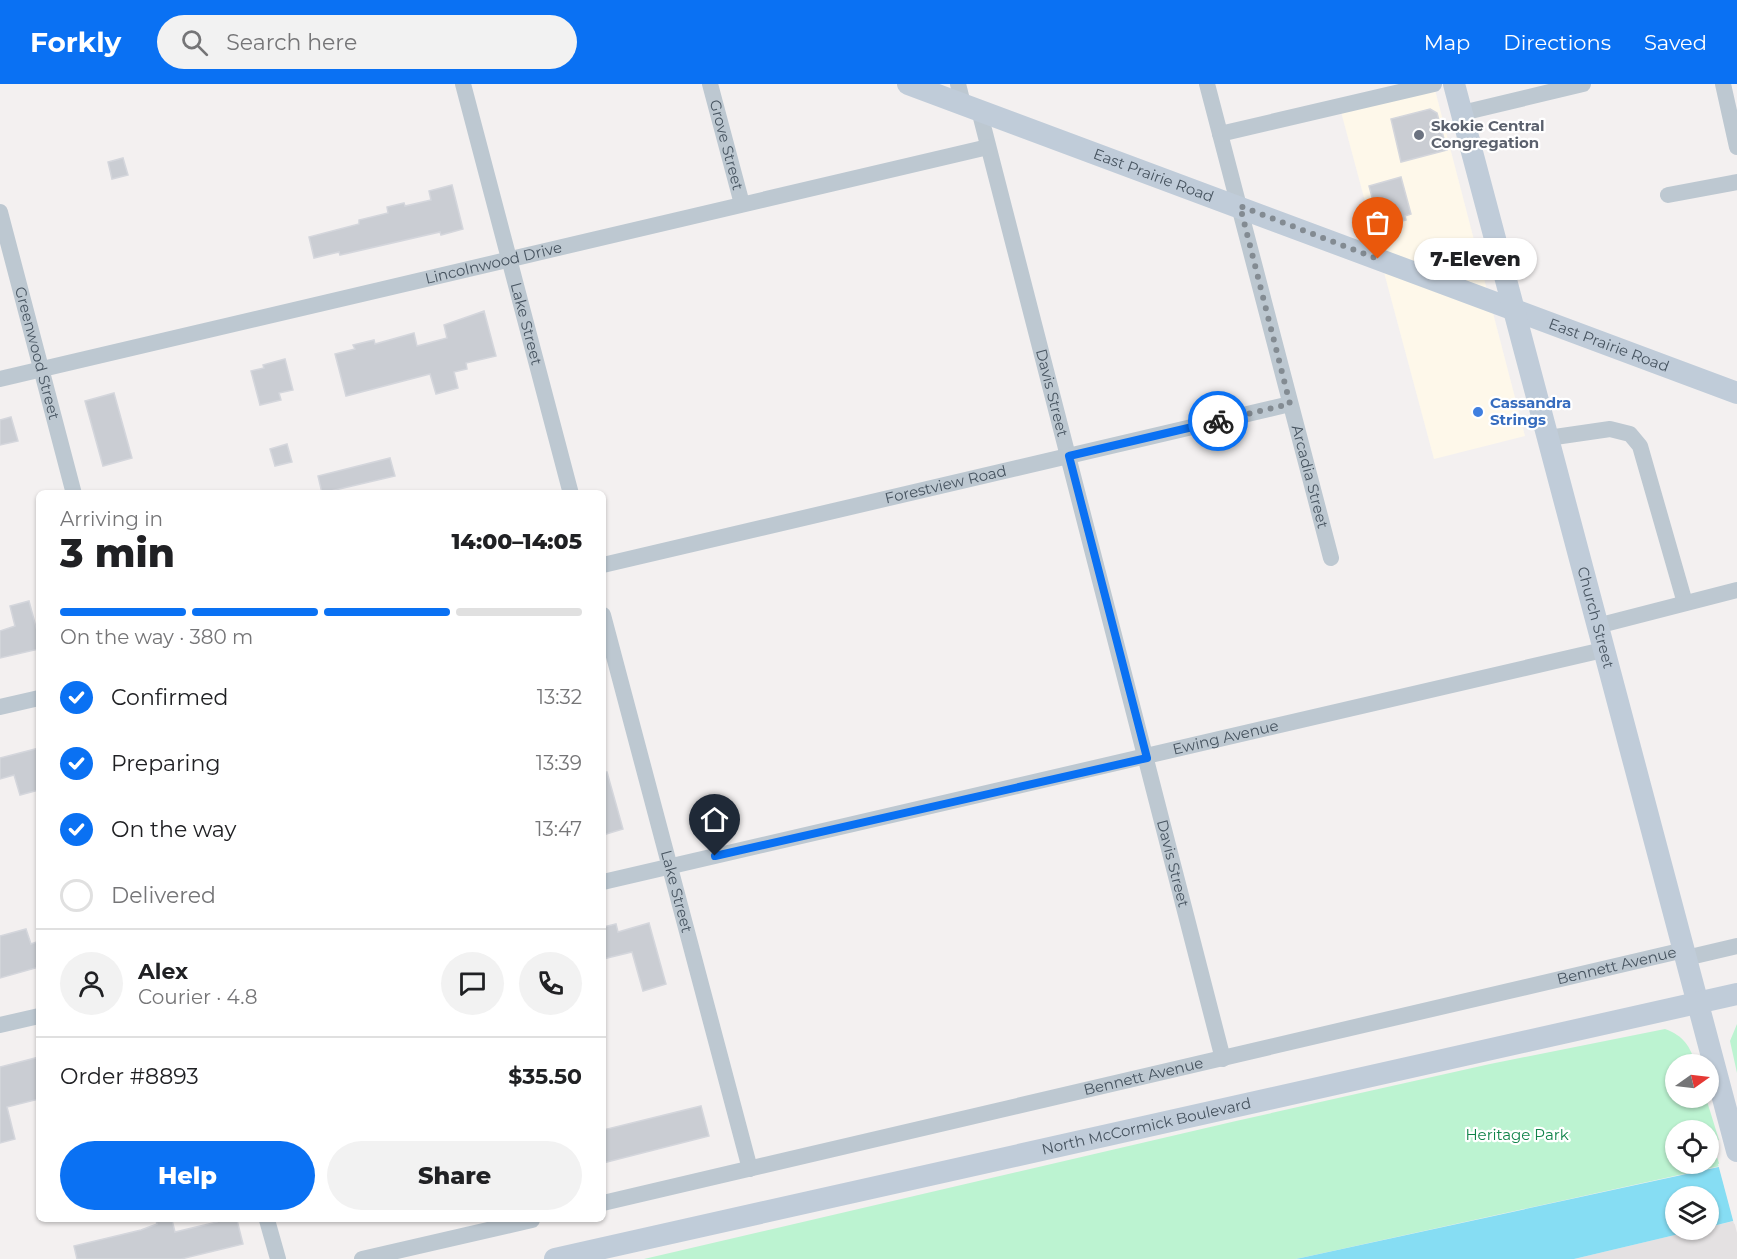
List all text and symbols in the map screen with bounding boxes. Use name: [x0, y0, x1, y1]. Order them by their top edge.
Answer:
search box: [157, 15, 577, 69]
text: Forkly: [30, 25, 121, 59]
icon: search: [178, 26, 211, 59]
text: Search here: [226, 29, 357, 56]
text: Map: [1424, 30, 1470, 55]
text: Directions: [1503, 30, 1611, 55]
text: Saved: [1644, 30, 1707, 55]
street label: Grove Street: [706, 97, 748, 192]
place label: Skokie Central Congregation: [1431, 116, 1545, 152]
marker: Skokie Central Congregation: [1412, 128, 1426, 142]
street label: East Prairie Road: [1091, 144, 1217, 206]
pin: [1352, 197, 1403, 259]
icon: bag: [1361, 206, 1394, 239]
street label: Lincolnwood Drive: [423, 237, 564, 288]
callout: 7-Eleven: [1414, 238, 1537, 280]
text: 7-Eleven: [1430, 247, 1521, 271]
street label: Lake Street: [507, 280, 547, 367]
street label: Greenwood Street: [11, 285, 64, 422]
street label: East Prairie Road: [1546, 314, 1672, 376]
street label: Davis Street: [1032, 347, 1073, 439]
courier: [1188, 391, 1248, 451]
place label: Cassandra Strings: [1490, 393, 1571, 429]
icon: bike: [1202, 405, 1235, 438]
marker: Cassandra Strings: [1471, 405, 1485, 419]
street label: Arcadia Street: [1288, 423, 1333, 530]
street label: Forestview Road: [883, 461, 1008, 508]
text: Arriving in: [60, 507, 163, 531]
text: 14:00–14:05: [451, 528, 582, 555]
text: 3 min: [60, 529, 175, 577]
street label: Church Street: [1573, 564, 1619, 670]
text: On the way · 380 m: [60, 625, 253, 649]
icon: check: [60, 681, 93, 714]
text: Confirmed: [111, 684, 228, 711]
text: 13:32: [537, 685, 582, 709]
street label: Ewing Avenue: [1171, 716, 1280, 759]
icon: check: [60, 747, 93, 780]
text: Preparing: [111, 750, 220, 777]
text: 13:39: [536, 751, 582, 775]
pin: [689, 794, 740, 856]
icon: home: [698, 803, 731, 836]
icon: check: [60, 813, 93, 846]
text: On the way: [111, 816, 236, 843]
text: 13:47: [535, 817, 582, 841]
street label: Davis Street: [1153, 817, 1194, 909]
street label: Lake Street: [657, 848, 697, 935]
text: Delivered: [111, 882, 216, 909]
street label: Bennett Avenue: [1555, 942, 1678, 988]
button: person: [60, 952, 123, 1015]
button: chat: [441, 952, 504, 1015]
button: phone: [519, 952, 582, 1015]
text: Alex: [138, 958, 188, 985]
text: Courier · 4.8: [138, 985, 257, 1009]
street label: Bennett Avenue: [1082, 1053, 1205, 1099]
north arrow: [1665, 1054, 1719, 1108]
map controls: [1665, 1054, 1719, 1240]
text: Order #8893: [60, 1063, 199, 1090]
text: $35.50: [508, 1063, 582, 1090]
street label: North McCormick Boulevard: [1040, 1093, 1253, 1159]
button: locate: [1665, 1120, 1719, 1174]
park label: Heritage Park: [1465, 1125, 1569, 1144]
button: Help: [60, 1141, 315, 1210]
button: Share: [327, 1141, 582, 1210]
button: layers: [1665, 1186, 1719, 1240]

